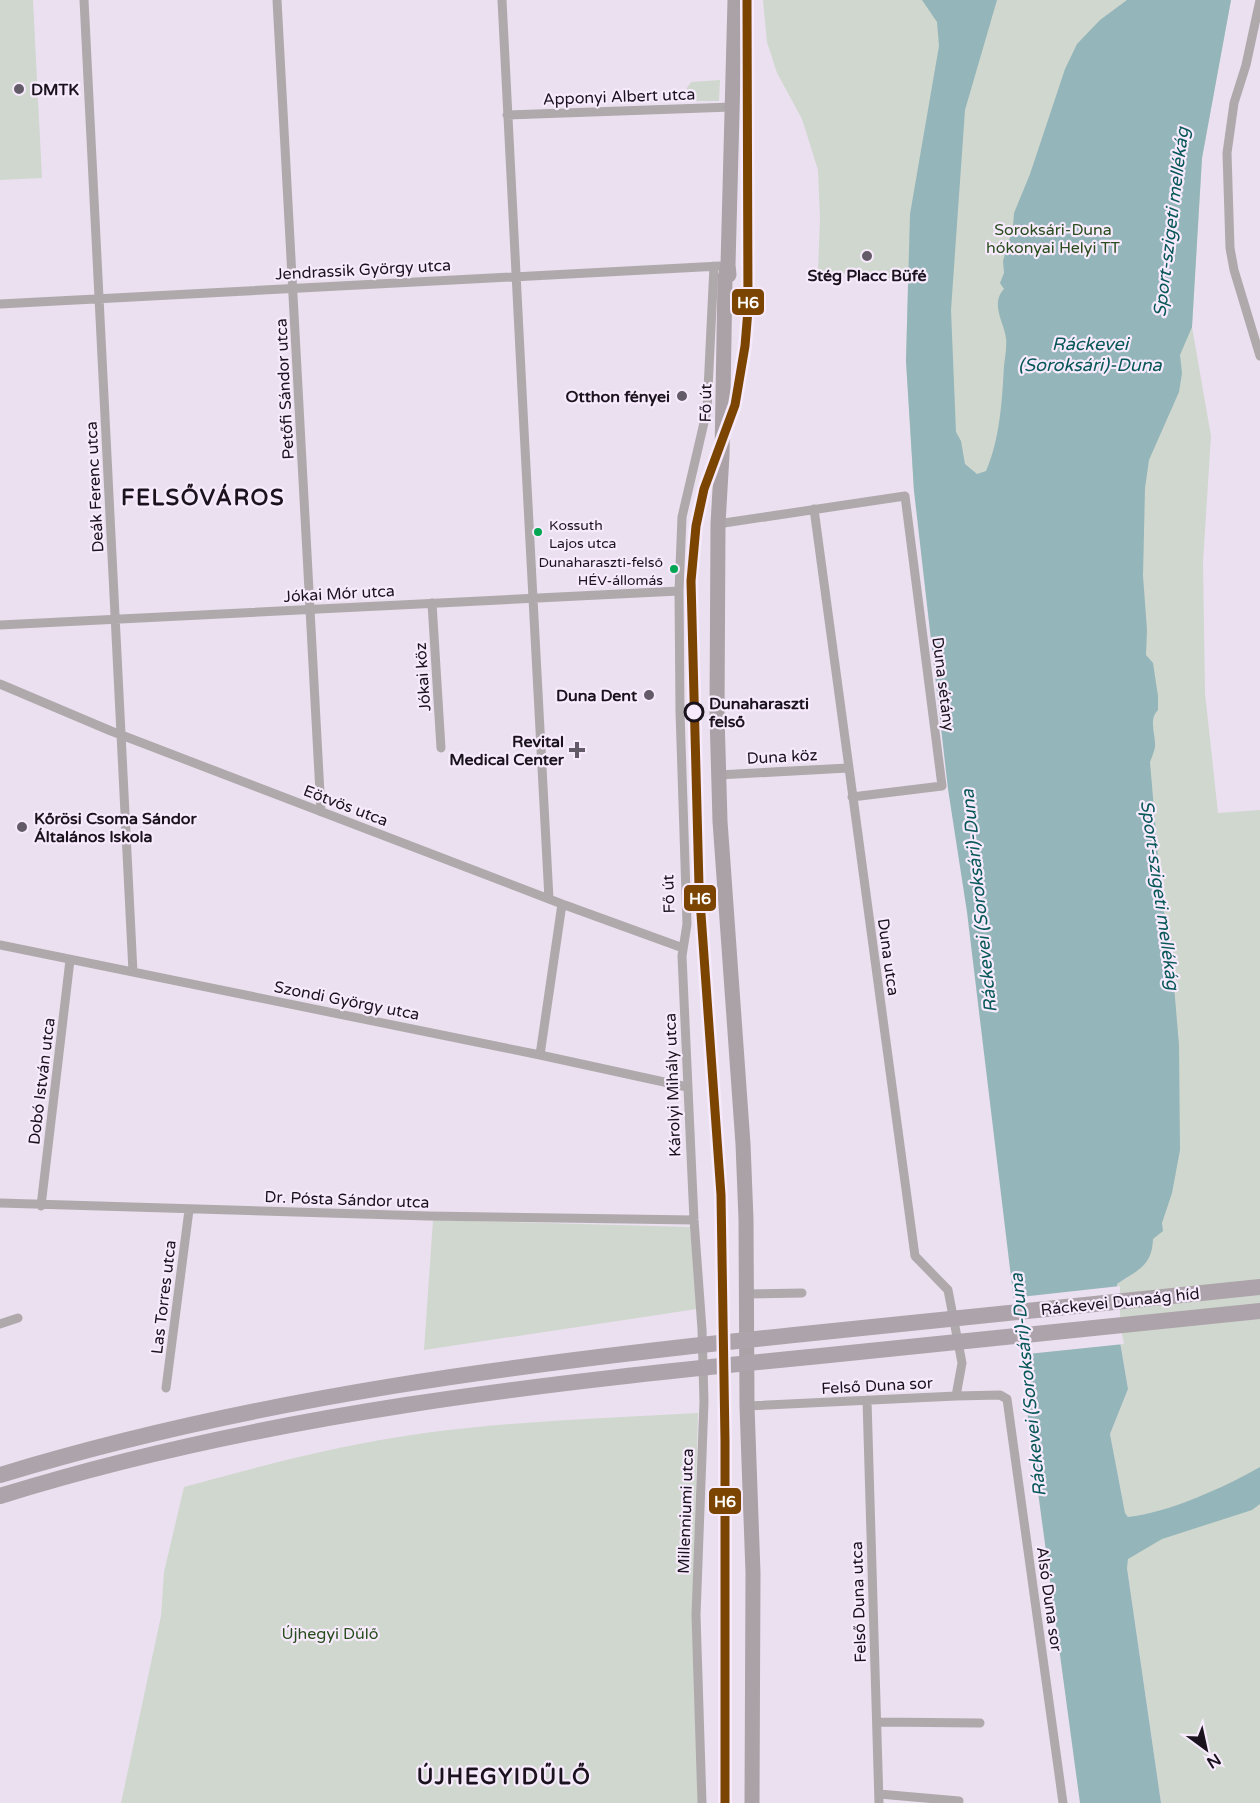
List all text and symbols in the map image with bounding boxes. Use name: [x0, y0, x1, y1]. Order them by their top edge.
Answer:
place label: DMTK: [31, 80, 79, 100]
marker: DMTK: [12, 82, 26, 96]
street label: Apponyi Albert utca: [542, 84, 696, 110]
water label: Sport-szigeti mellékág: [1148, 124, 1194, 318]
park label: Soroksári-Duna hókonyai Helyi TT: [986, 220, 1120, 258]
marker: Stég Placc Büfé: [860, 249, 874, 263]
street label: Jendrassik György utca: [275, 255, 451, 285]
place label: Stég Placc Büfé: [807, 266, 927, 286]
line badge: H6: [731, 288, 765, 316]
text: H6: [737, 293, 759, 313]
street label: Petőfi Sándor utca: [271, 318, 299, 460]
water label: Ráckevei (Soroksári)-Duna: [1018, 333, 1163, 376]
street label: Fő út: [696, 383, 716, 423]
place label: Otthon fényei: [566, 387, 670, 407]
marker: Otthon fényei: [675, 389, 689, 403]
street label: Deák Ferenc utca: [82, 421, 108, 553]
district label: FELSŐVÁROS: [121, 483, 285, 511]
place label: Kossuth Lajos utca: [549, 517, 616, 552]
marker: Kossuth Lajos utca: [532, 526, 544, 538]
place label: Dunaharaszti-felső HÉV-állomás: [538, 554, 663, 589]
marker: Dunaharaszti-felső HÉV-állomás: [668, 563, 680, 575]
street label: Jókai Mór utca: [283, 581, 395, 607]
street label: Duna sétány: [927, 636, 959, 733]
street label: Jókai köz: [411, 642, 435, 712]
place label: Duna Dent: [556, 686, 638, 706]
marker: Duna Dent: [642, 688, 656, 702]
place label: Dunaharaszti felső: [708, 694, 809, 732]
marker: Dunaharaszti felső: [684, 702, 704, 722]
place label: Revital Medical Center: [449, 732, 565, 770]
marker: Revital Medical Center: [568, 741, 586, 759]
street label: Duna köz: [746, 745, 818, 769]
street label: Eötvös utca: [301, 781, 391, 831]
water label: Ráckevei (Soroksári)-Duna: [956, 787, 1002, 1014]
water label: Sport-szigeti mellékág: [1136, 799, 1184, 993]
place label: Kőrösi Csoma Sándor Általános Iskola: [34, 809, 198, 847]
marker: Kőrösi Csoma Sándor Általános Iskola: [15, 820, 29, 834]
street label: Fő út: [658, 874, 680, 914]
line badge: H6: [683, 884, 717, 912]
text: H6: [689, 889, 711, 909]
street label: Duna utca: [873, 917, 903, 997]
street label: Szondi György utca: [272, 977, 421, 1025]
street label: Károlyi Mihály utca: [660, 1013, 686, 1157]
street label: Dobó István utca: [24, 1016, 60, 1146]
street label: Dr. Pósta Sándor utca: [264, 1187, 430, 1213]
street label: Las Torres utca: [147, 1239, 181, 1355]
water label: Ráckevei (Soroksári)-Duna: [1005, 1271, 1051, 1498]
street label: Ráckevei Dunaág híd: [1040, 1284, 1200, 1320]
street label: Felső Duna sor: [821, 1373, 934, 1399]
street label: Millenniumi utca: [674, 1448, 698, 1574]
line badge: H6: [708, 1487, 742, 1515]
text: H6: [714, 1492, 736, 1512]
street label: Felső Duna utca: [847, 1541, 871, 1663]
street label: Alsó Duna sor: [1032, 1546, 1066, 1654]
park label: Újhegyi Dűlő: [282, 1624, 378, 1644]
north arrow: [1176, 1719, 1236, 1779]
text: N: [1203, 1749, 1224, 1773]
district label: ÚJHEGYIDŰLŐ: [417, 1762, 591, 1790]

